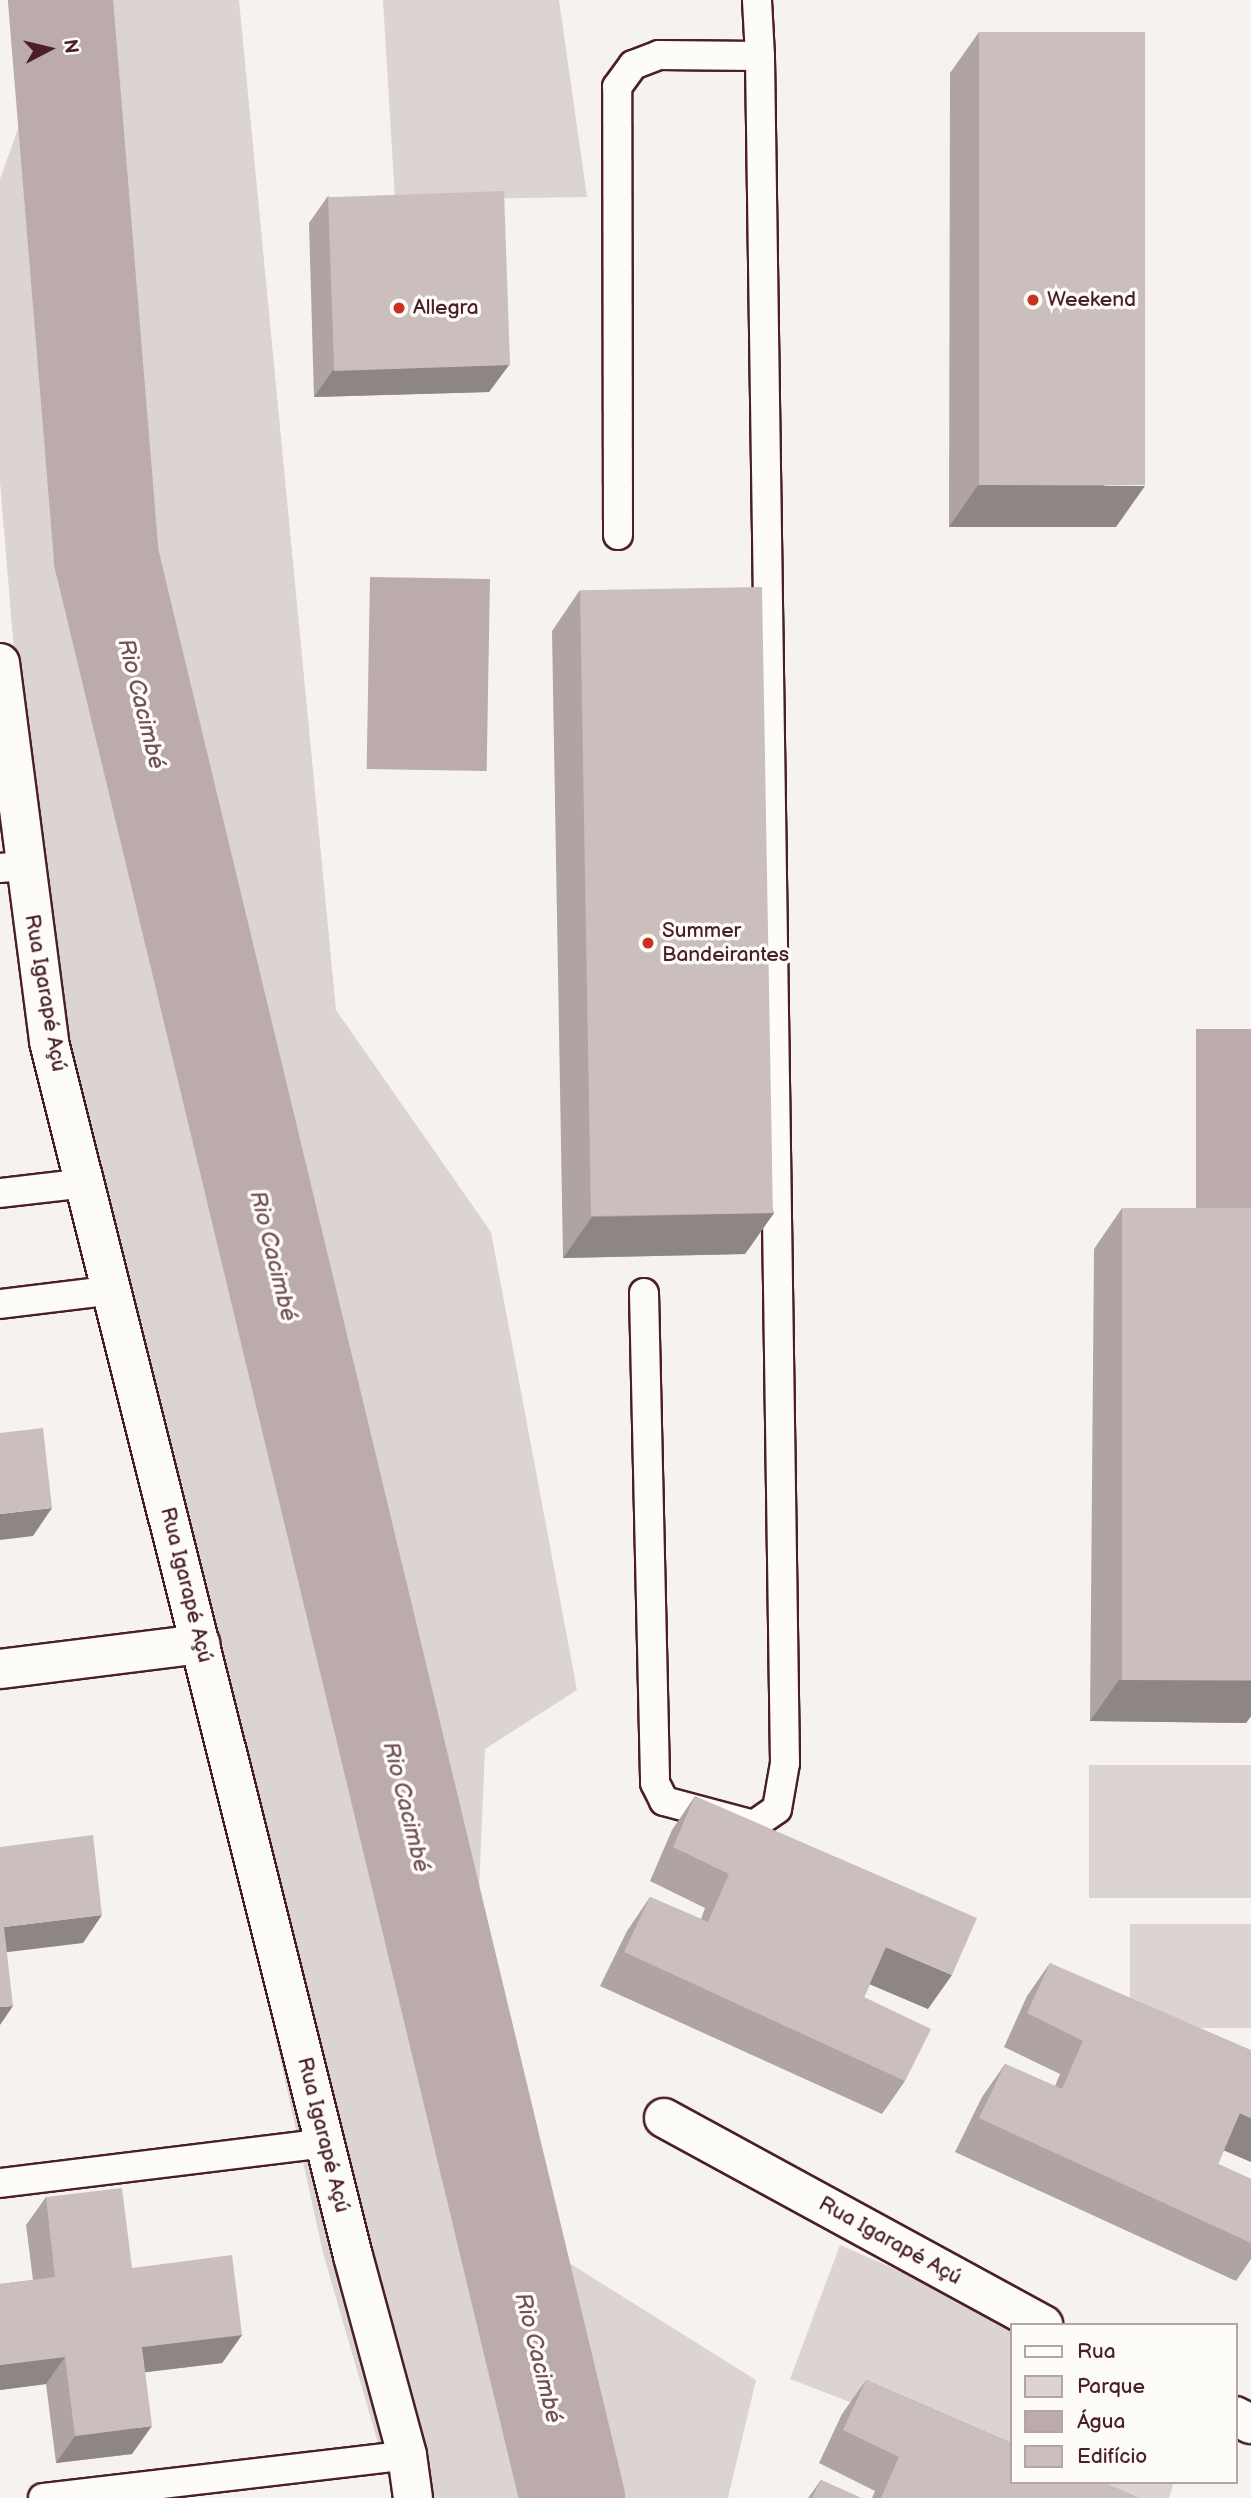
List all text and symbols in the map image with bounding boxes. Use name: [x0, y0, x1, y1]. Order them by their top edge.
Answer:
north arrow: [14, 14, 84, 84]
text: N: [58, 38, 83, 55]
place label: Weekend: [1047, 287, 1136, 313]
marker: Weekend: [1025, 292, 1041, 308]
place label: Allegra: [413, 295, 479, 321]
marker: Allegra: [391, 300, 407, 316]
water label: Rio Cacimbé: [111, 636, 171, 772]
street label: Rua Igarapé Açú: [19, 912, 71, 1074]
place label: Summer Bandeirantes: [662, 918, 789, 968]
marker: Summer Bandeirantes: [640, 935, 656, 951]
water label: Rio Cacimbé: [243, 1188, 303, 1324]
street label: Rua Igarapé Açú: [154, 1505, 218, 1665]
water label: Rio Cacimbé: [376, 1739, 436, 1875]
street label: Rua Igarapé Açú: [291, 2055, 355, 2215]
street label: Rua Igarapé Açú: [814, 2191, 966, 2291]
water label: Rio Cacimbé: [508, 2290, 568, 2426]
legend: [1010, 2323, 1237, 2484]
text: Rua: [1077, 2339, 1116, 2364]
text: Parque: [1077, 2374, 1145, 2399]
text: Água: [1077, 2409, 1125, 2434]
text: Edifício: [1077, 2444, 1147, 2469]

